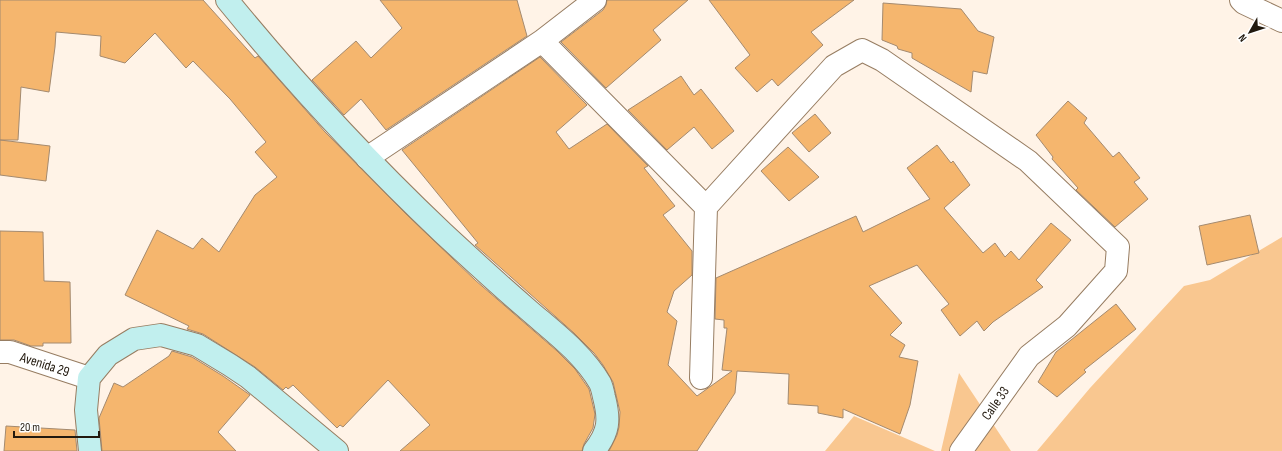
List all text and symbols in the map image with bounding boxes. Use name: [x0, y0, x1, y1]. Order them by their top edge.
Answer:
north arrow: [1230, 12, 1270, 52]
text: N: [1236, 32, 1250, 44]
street label: Avenida 29: [17, 348, 72, 380]
street label: Calle 33: [978, 383, 1013, 423]
scale bar: [14, 413, 99, 439]
text: 20 m: [20, 420, 40, 435]

